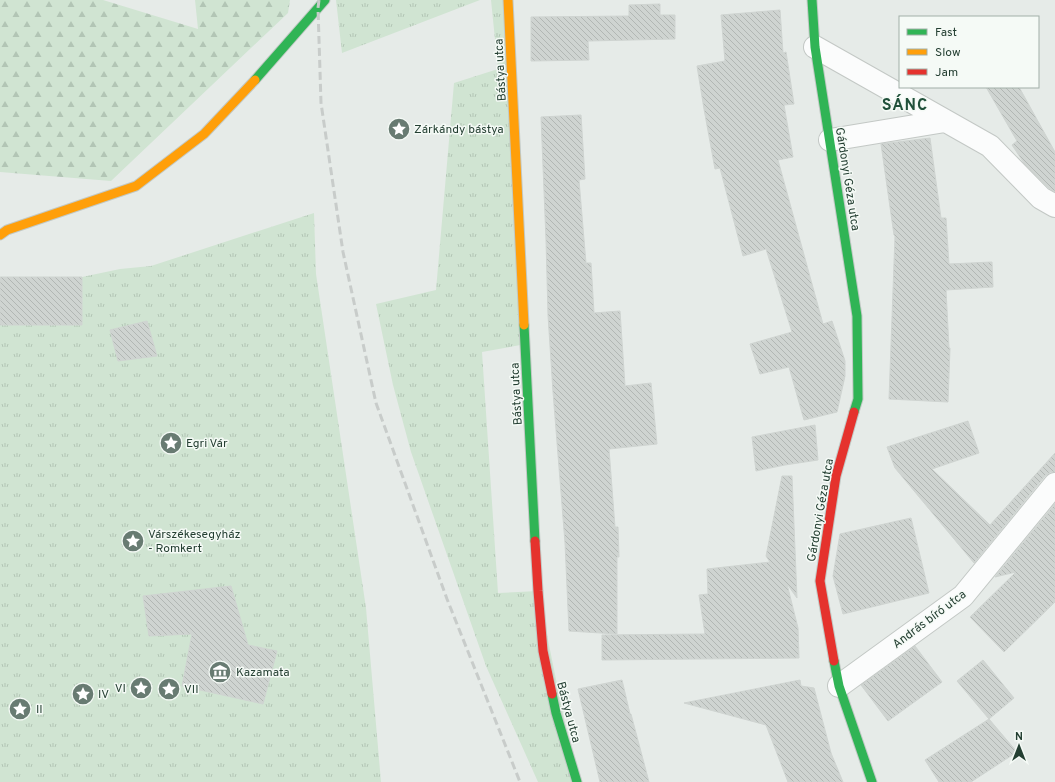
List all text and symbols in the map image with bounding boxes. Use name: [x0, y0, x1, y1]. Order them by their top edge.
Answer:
legend: [899, 16, 1039, 88]
text: Fast: [935, 25, 957, 41]
street label: Bástya utca: [491, 38, 511, 102]
text: Slow: [935, 45, 961, 61]
text: Jam: [935, 65, 958, 81]
district label: SÁNC: [882, 94, 928, 116]
place icon: Zárkándy bástya: [386, 116, 412, 142]
place label: Zárkándy bástya: [414, 122, 504, 138]
street label: Gárdonyi Géza utca: [831, 126, 863, 232]
street label: Bástya utca: [507, 362, 527, 426]
place icon: Egri Vár: [158, 430, 184, 456]
place label: Egri Vár: [186, 436, 228, 452]
street label: Gárdonyi Géza utca: [804, 457, 838, 563]
place label: Várszékesegyház - Romkert: [148, 527, 241, 557]
place icon: Várszékesegyház - Romkert: [120, 528, 146, 554]
street label: András bíró utca: [890, 587, 970, 653]
museum icon: Kazamata: [207, 659, 233, 685]
place label: Kazamata: [236, 665, 290, 681]
place icon: VI: [128, 675, 154, 701]
place icon: VII: [156, 676, 182, 702]
street label: Bástya utca: [552, 680, 584, 745]
place icon: IV: [70, 681, 96, 707]
place label: VI: [115, 681, 126, 697]
place label: VII: [184, 682, 199, 698]
place label: IV: [98, 687, 109, 703]
place icon: II: [7, 696, 33, 722]
place label: II: [36, 702, 43, 718]
north arrow: [999, 726, 1039, 766]
text: N: [1015, 730, 1023, 744]

